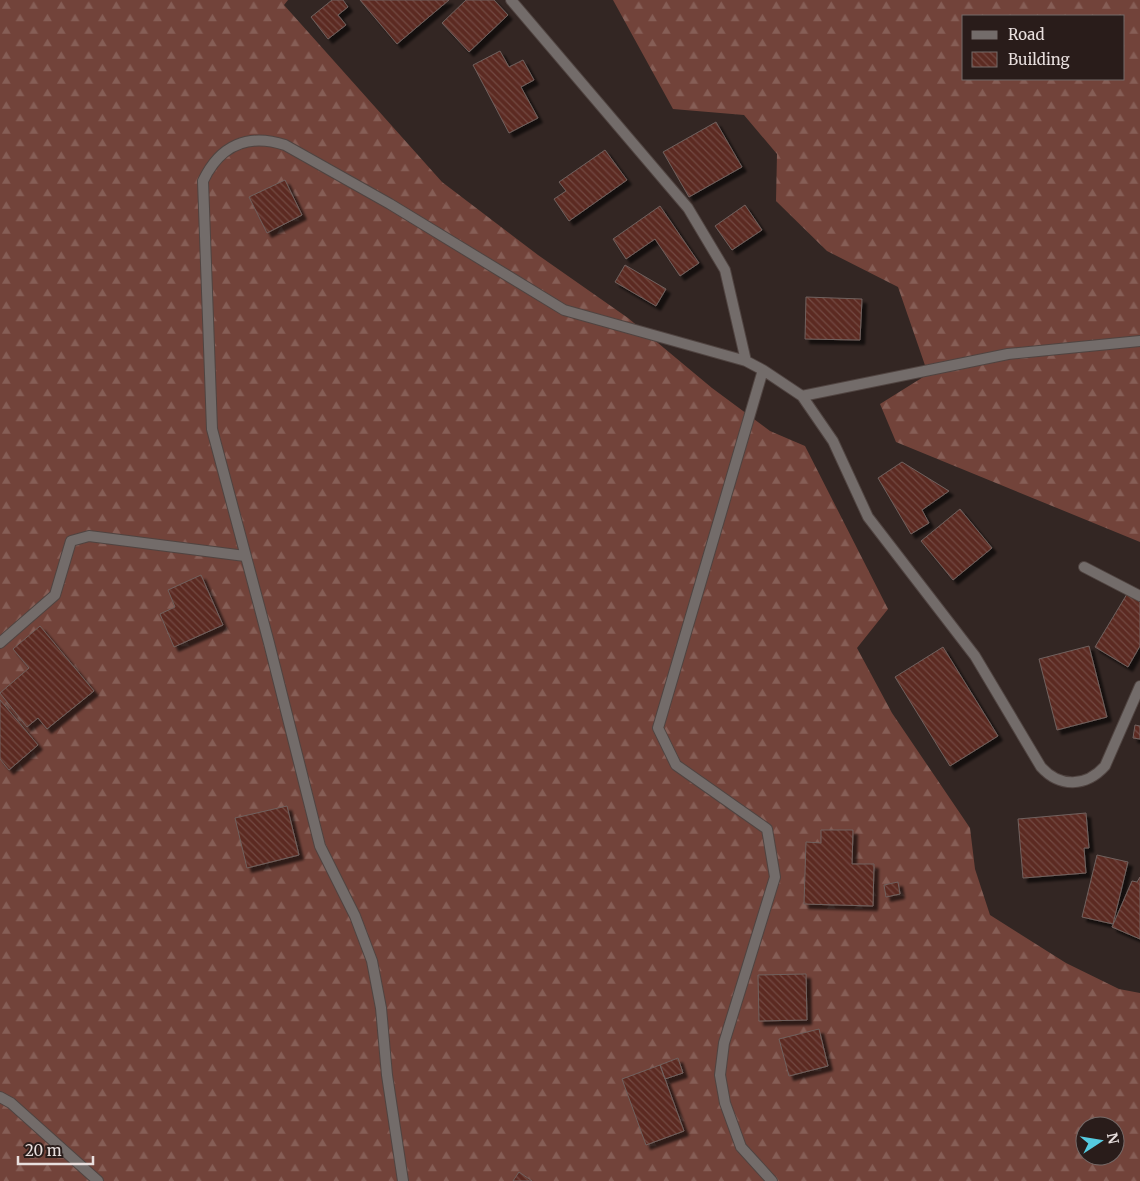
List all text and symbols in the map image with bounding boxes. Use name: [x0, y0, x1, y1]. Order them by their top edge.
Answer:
legend: [962, 15, 1125, 80]
text: Road: [1008, 25, 1044, 44]
text: Building: [1008, 50, 1070, 69]
north arrow: [1075, 1116, 1125, 1166]
text: N: [1103, 1131, 1123, 1146]
scale bar: [18, 1134, 92, 1166]
text: 20 m: [25, 1141, 62, 1160]

